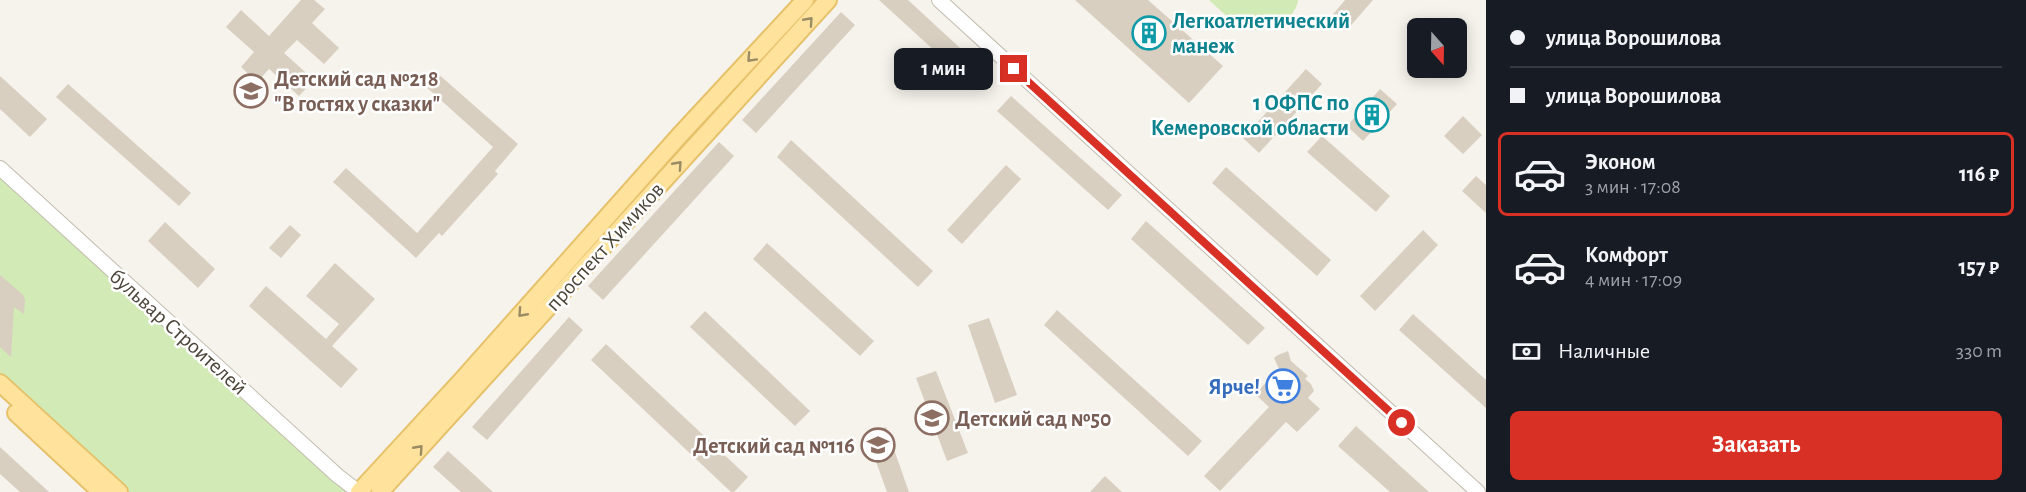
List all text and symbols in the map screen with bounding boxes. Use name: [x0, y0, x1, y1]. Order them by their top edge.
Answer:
place label: Легкоатлетический манеж: [1172, 10, 1350, 57]
building icon: Легкоатлетический манеж: [1131, 15, 1167, 51]
one-way arrow: [802, 17, 813, 28]
north arrow: [1407, 18, 1467, 78]
map controls: [1407, 18, 1467, 78]
text: улица Ворошилова: [1546, 27, 1721, 49]
callout: 1 мин: [894, 48, 993, 90]
one-way arrow: [747, 52, 758, 62]
route end: [1000, 55, 1027, 82]
text: 1 мин: [921, 59, 966, 79]
place label: Детский сад №218 "В гостях у сказки": [274, 68, 440, 116]
school or university icon: Детский сад №218 "В гостях у сказки": [233, 73, 269, 109]
text: улица Ворошилова: [1546, 85, 1721, 107]
place label: 1 ОФПС по Кемеровской области: [1151, 92, 1349, 139]
building icon: 1 ОФПС по Кемеровской области: [1354, 97, 1390, 133]
icon: car: [1513, 147, 1567, 201]
text: Эконом: [1585, 151, 1656, 173]
one-way arrow: [671, 161, 682, 172]
text: 116 ₽: [1959, 163, 1999, 185]
text: 3 мин · 17:08: [1585, 177, 1681, 197]
street label: проспект Химиков: [541, 178, 668, 315]
icon: car: [1513, 240, 1567, 294]
text: Комфорт: [1585, 244, 1668, 266]
text: 157 ₽: [1958, 256, 1999, 278]
street label: бульвар Строителей: [105, 265, 251, 399]
text: 4 мин · 17:09: [1585, 270, 1682, 290]
one-way arrow: [518, 306, 529, 316]
icon: cash: [1510, 335, 1543, 368]
text: Наличные: [1558, 340, 1650, 362]
text: 330 m: [1956, 341, 2002, 361]
supermarket icon: Ярче!: [1265, 368, 1301, 404]
place label: Ярче!: [1209, 376, 1260, 398]
school or university icon: Детский сад №50: [914, 400, 950, 436]
place label: Детский сад №50: [955, 408, 1111, 430]
route start: [1388, 409, 1415, 436]
button: Заказать: [1510, 411, 2002, 480]
school or university icon: Детский сад №116: [860, 427, 896, 463]
place label: Детский сад №116: [693, 435, 855, 457]
one-way arrow: [412, 445, 423, 455]

